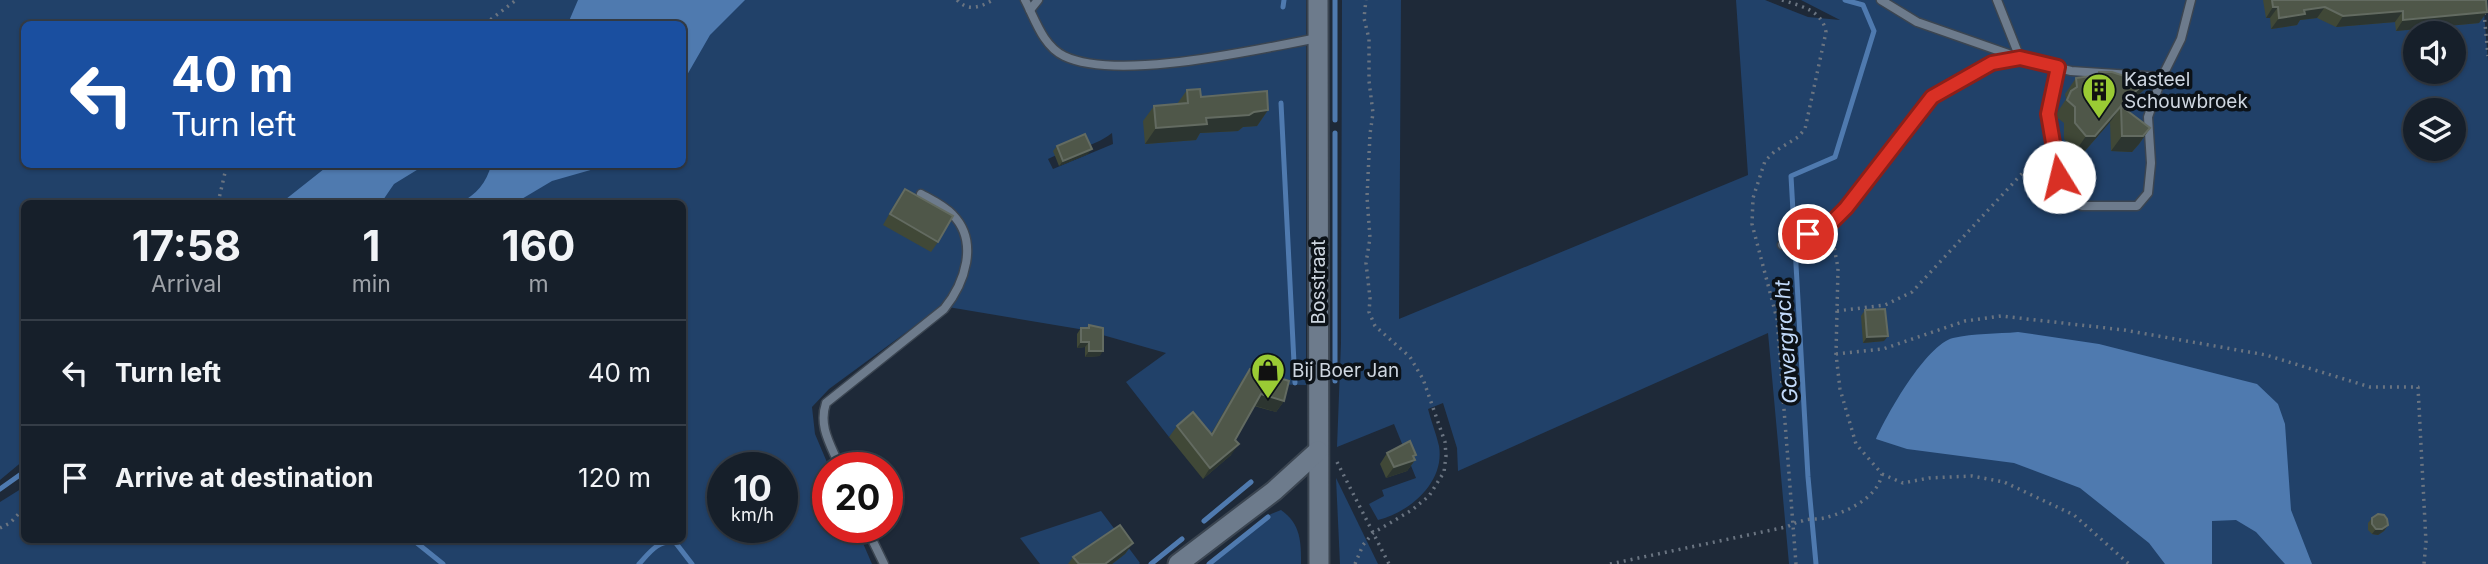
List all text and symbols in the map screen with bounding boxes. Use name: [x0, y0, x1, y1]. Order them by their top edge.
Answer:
map controls: [2403, 21, 2466, 161]
button: sound: [2403, 21, 2466, 84]
text: 40 m: [171, 45, 294, 104]
icon: left: [56, 49, 147, 140]
place label: Kasteel Schouwbroek: [2124, 68, 2248, 113]
building icon: Kasteel Schouwbroek: [2080, 71, 2118, 120]
button: layers: [2403, 98, 2466, 161]
text: Turn left: [171, 105, 296, 144]
position arrow: [2022, 140, 2096, 214]
pin: [1778, 204, 1838, 264]
icon: arrive: [1789, 215, 1827, 253]
text: 17:58: [132, 220, 241, 271]
text: 1: [362, 220, 380, 271]
text: 160: [502, 220, 575, 271]
street label: Bosstraat: [1307, 240, 1330, 324]
text: Arrival: [151, 270, 222, 298]
text: min: [352, 270, 391, 298]
text: m: [528, 270, 549, 298]
water label: Gavergracht: [1769, 278, 1803, 405]
shop icon: Bij Boer Jan: [1249, 351, 1287, 400]
icon: left: [56, 354, 94, 392]
text: Turn left: [115, 357, 221, 388]
text: 40 m: [588, 357, 651, 388]
place label: Bij Boer Jan: [1292, 359, 1399, 382]
speed limit sign: 20: [812, 452, 903, 543]
icon: arrive: [56, 459, 94, 497]
text: Arrive at destination: [115, 462, 374, 493]
text: 120 m: [578, 462, 651, 493]
text: 10: [733, 467, 772, 509]
text: km/h: [731, 504, 774, 525]

